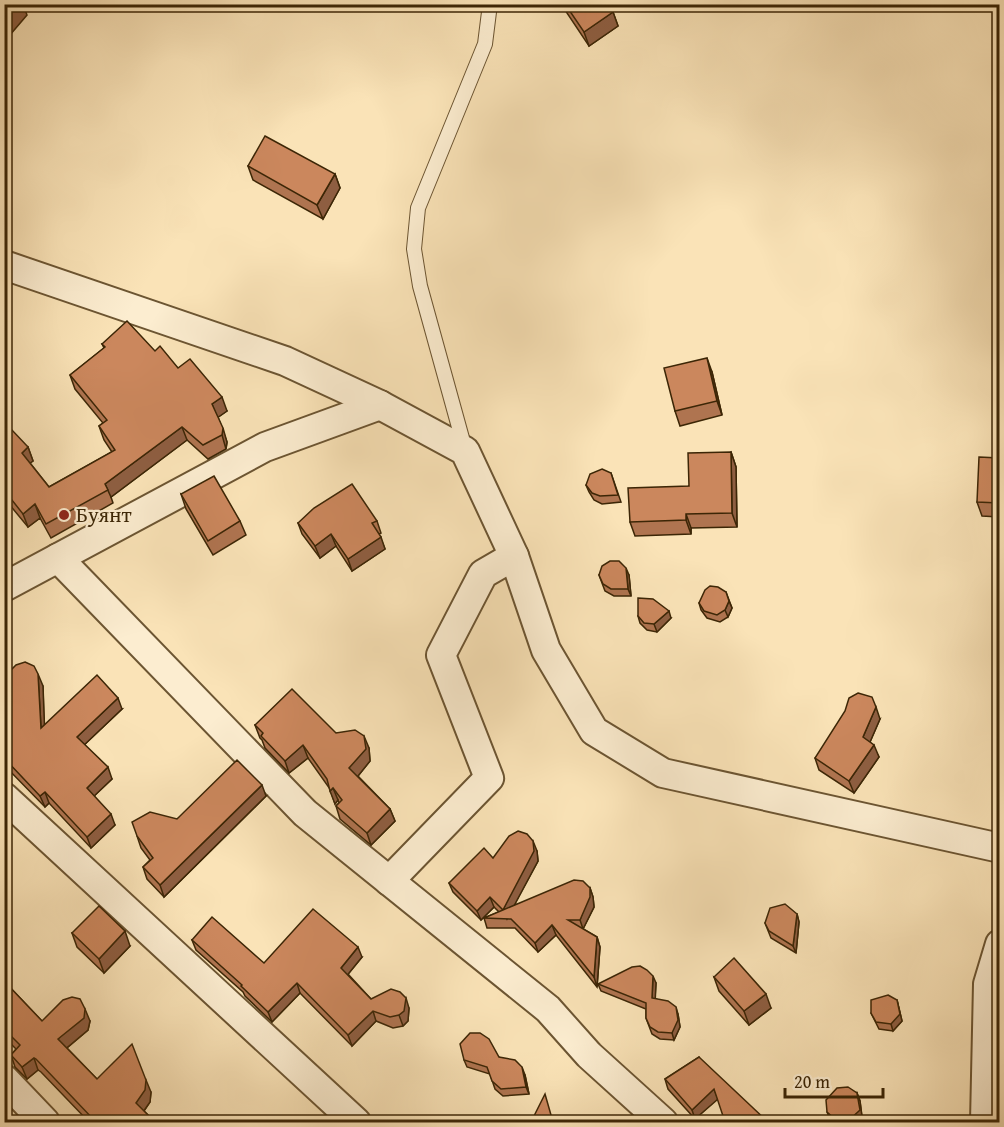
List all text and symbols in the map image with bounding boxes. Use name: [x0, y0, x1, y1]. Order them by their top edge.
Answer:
place label: Буянт: [76, 499, 132, 530]
marker: Буянт: [57, 508, 71, 522]
scale bar: [785, 1061, 882, 1099]
text: 20 m: [794, 1068, 830, 1095]

